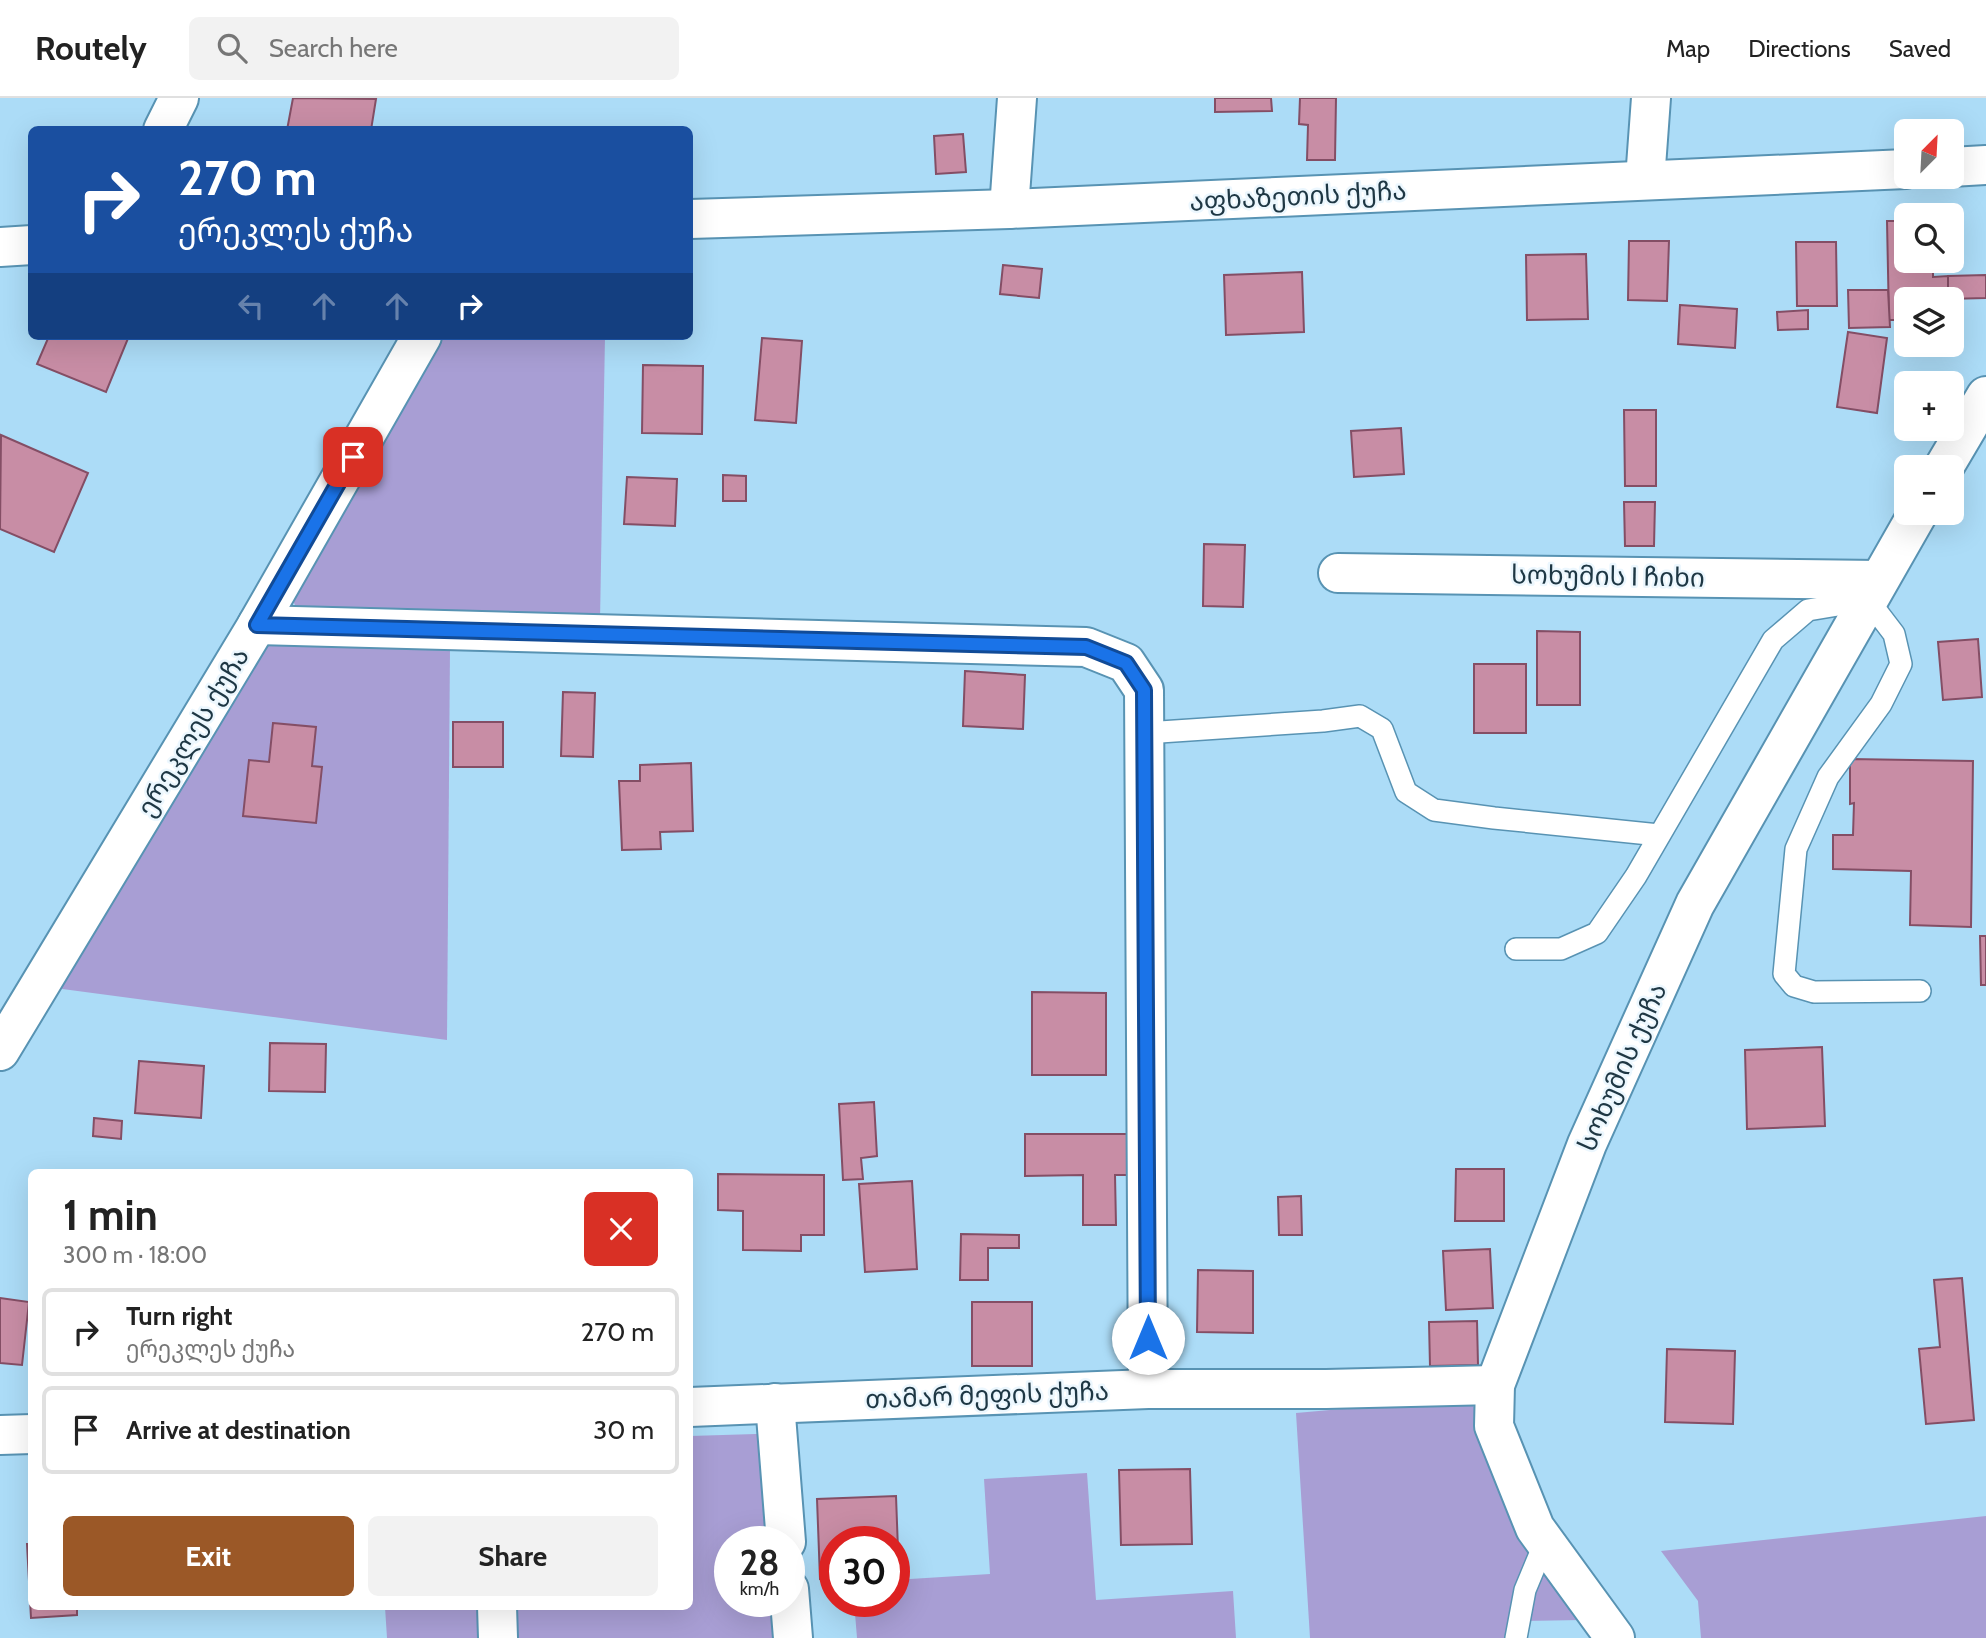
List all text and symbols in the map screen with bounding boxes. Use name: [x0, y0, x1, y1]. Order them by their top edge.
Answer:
search box: [189, 17, 679, 80]
text: Routely: [35, 28, 147, 68]
icon: search: [213, 29, 251, 67]
text: Search here: [269, 32, 398, 64]
text: Map: [1666, 34, 1710, 63]
text: Directions: [1748, 34, 1851, 63]
text: Saved: [1889, 34, 1951, 63]
north arrow: [1894, 119, 1964, 189]
map controls: [1894, 119, 1964, 525]
text: 270 m: [178, 148, 317, 207]
icon: right: [63, 154, 154, 245]
street label: აფხაზეთის ქუჩა: [1189, 174, 1407, 218]
button: search: [1894, 203, 1964, 273]
text: ერეკლეს ქუჩა: [178, 211, 413, 250]
icon: left: [232, 287, 270, 325]
icon: ahead: [305, 287, 343, 325]
icon: ahead: [378, 287, 416, 325]
icon: right: [451, 287, 489, 325]
button: layers: [1894, 287, 1964, 357]
button: +: [1894, 371, 1964, 441]
pin: [323, 427, 383, 487]
icon: arrive: [334, 438, 372, 476]
button: −: [1894, 455, 1964, 525]
street label: სოხუმის I ჩიხი: [1511, 558, 1705, 594]
street label: ერეკლეს ქუჩა: [130, 642, 256, 822]
street label: სოხუმის ქუჩა: [1571, 978, 1673, 1156]
text: 1 min: [63, 1189, 158, 1241]
button: close: [584, 1192, 658, 1266]
text: 300 m · 18:00: [63, 1241, 207, 1269]
text: Turn right: [126, 1300, 232, 1332]
position arrow: [1111, 1301, 1185, 1375]
icon: right: [67, 1313, 105, 1351]
text: 270 m: [581, 1316, 654, 1348]
text: ერეკლეს ქუჩა: [126, 1335, 295, 1363]
street label: თამარ მეფის ქუჩა: [865, 1375, 1109, 1415]
icon: arrive: [67, 1411, 105, 1449]
text: Arrive at destination: [126, 1414, 351, 1446]
text: 30 m: [593, 1414, 654, 1446]
button: Exit: [63, 1516, 354, 1596]
button: Share: [368, 1516, 658, 1596]
speed limit sign: 30: [819, 1526, 910, 1617]
text: 28: [740, 1541, 779, 1584]
text: km/h: [740, 1578, 779, 1600]

